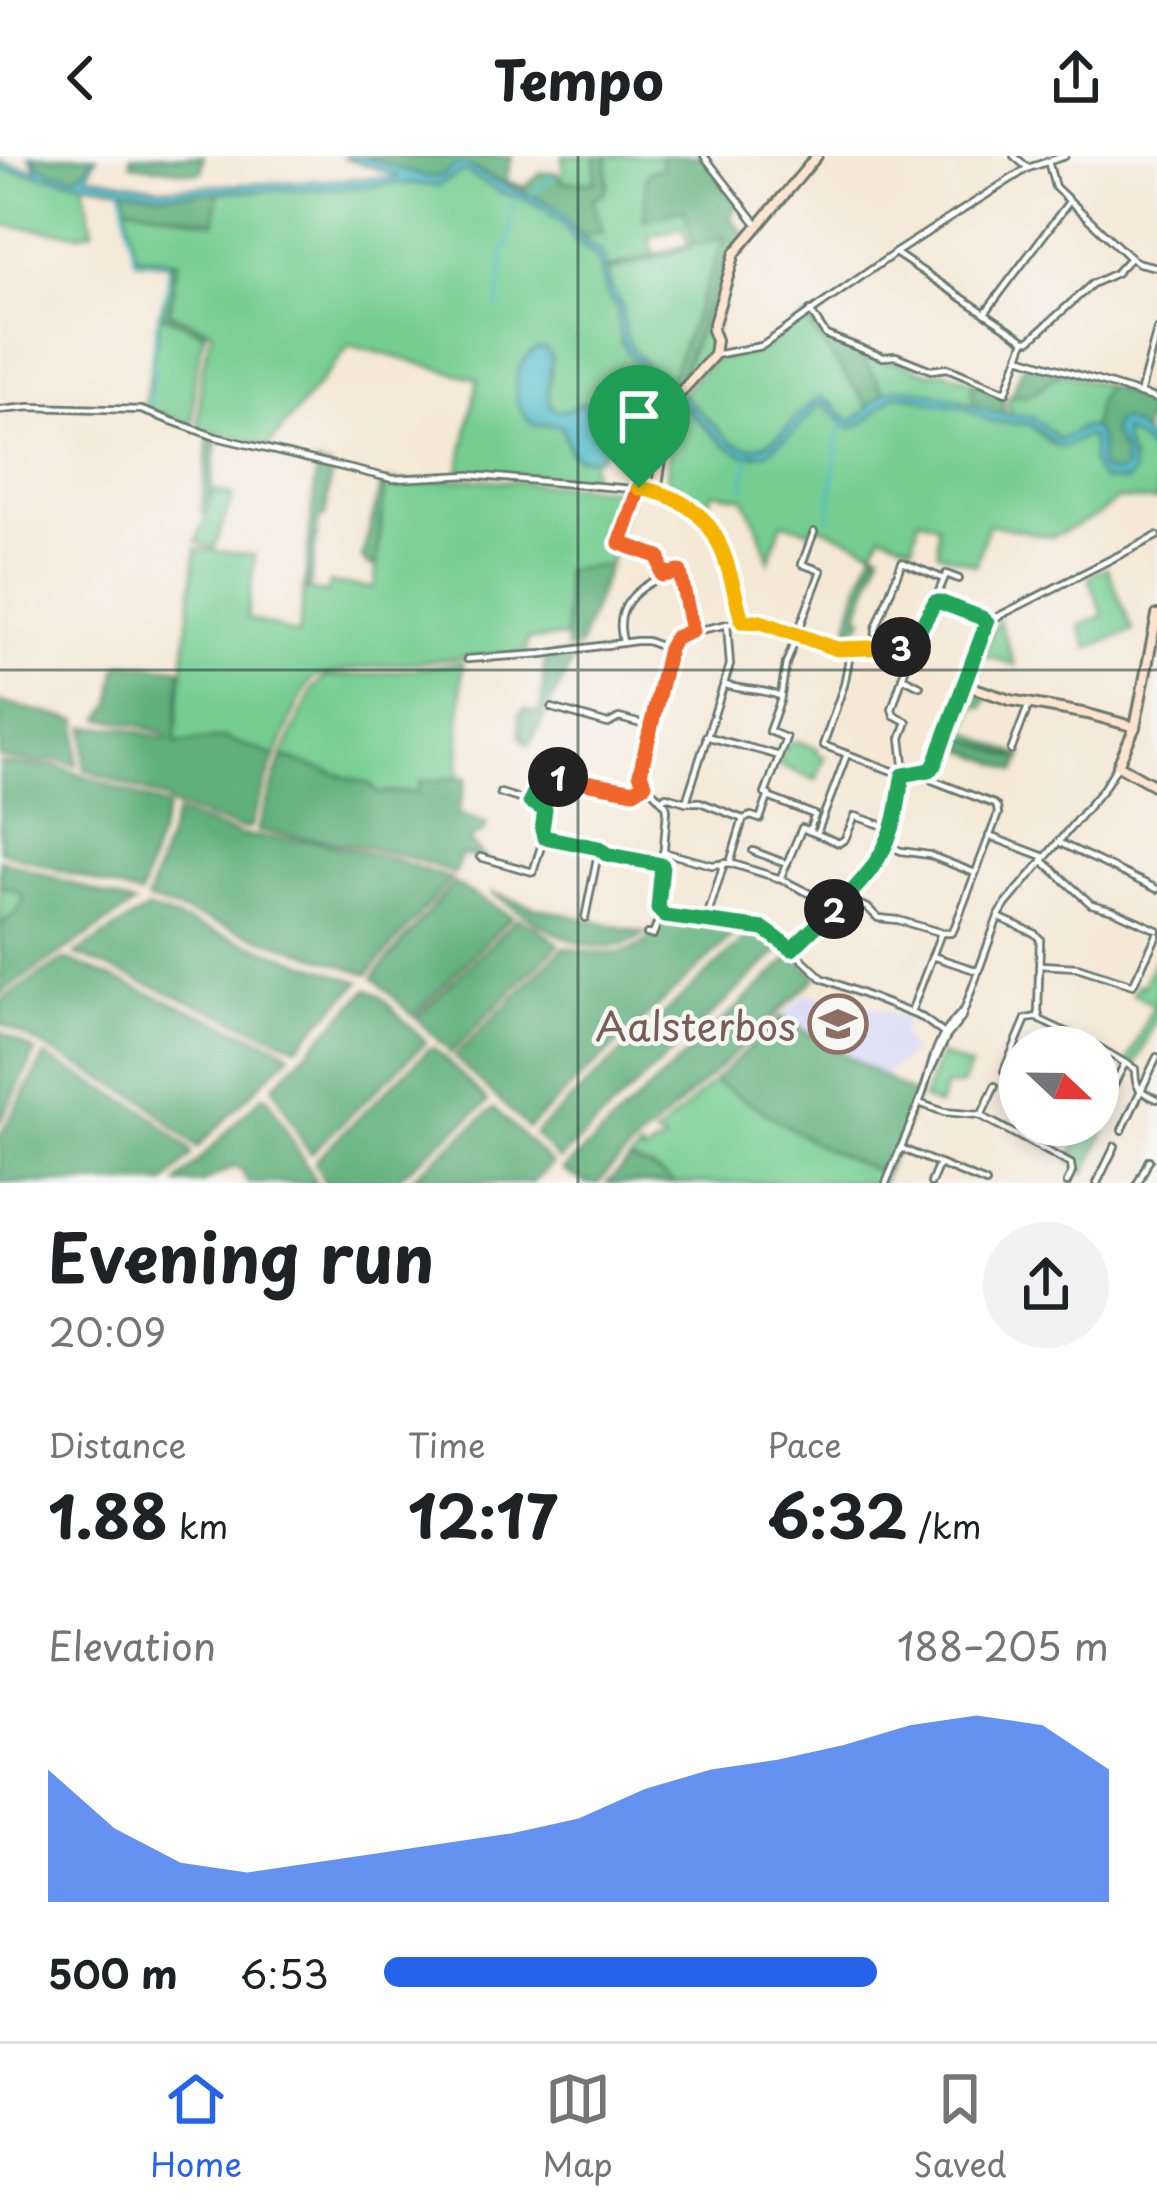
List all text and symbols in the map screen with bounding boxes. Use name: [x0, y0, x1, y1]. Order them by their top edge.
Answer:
text: Tempo: [493, 38, 664, 119]
icon: back: [48, 45, 114, 111]
icon: share: [1043, 45, 1109, 111]
pin: [588, 365, 690, 488]
icon: arrive: [606, 383, 672, 449]
pin: 3: [871, 617, 931, 677]
text: 3: [890, 622, 912, 672]
pin: 1: [528, 747, 588, 807]
text: 1: [550, 752, 566, 802]
pin: 2: [804, 879, 864, 939]
text: 2: [822, 884, 846, 934]
school or university icon: Aalsterbos: [807, 993, 869, 1055]
place label: Aalsterbos: [595, 995, 796, 1054]
north arrow: [999, 1026, 1119, 1146]
map controls: [999, 1026, 1119, 1146]
text: Evening run: [48, 1206, 434, 1305]
button: share: [983, 1222, 1109, 1348]
text: 20:09: [48, 1301, 166, 1360]
text: Distance: [48, 1419, 186, 1469]
text: Time: [408, 1419, 486, 1469]
text: Pace: [767, 1419, 842, 1469]
text: 1.88: [48, 1469, 168, 1559]
text: 12:17: [408, 1469, 558, 1559]
text: 6:32: [767, 1469, 908, 1559]
text: km: [168, 1500, 228, 1550]
text: /km: [908, 1500, 981, 1550]
text: Elevation: [48, 1615, 216, 1674]
text: 188–205 m: [897, 1615, 1109, 1674]
text: 500 m: [48, 1943, 178, 2002]
text: 6:53: [240, 1943, 329, 2002]
tab: Home: [150, 2066, 242, 2188]
tab: Map: [542, 2066, 613, 2188]
tab: Saved: [913, 2066, 1007, 2188]

